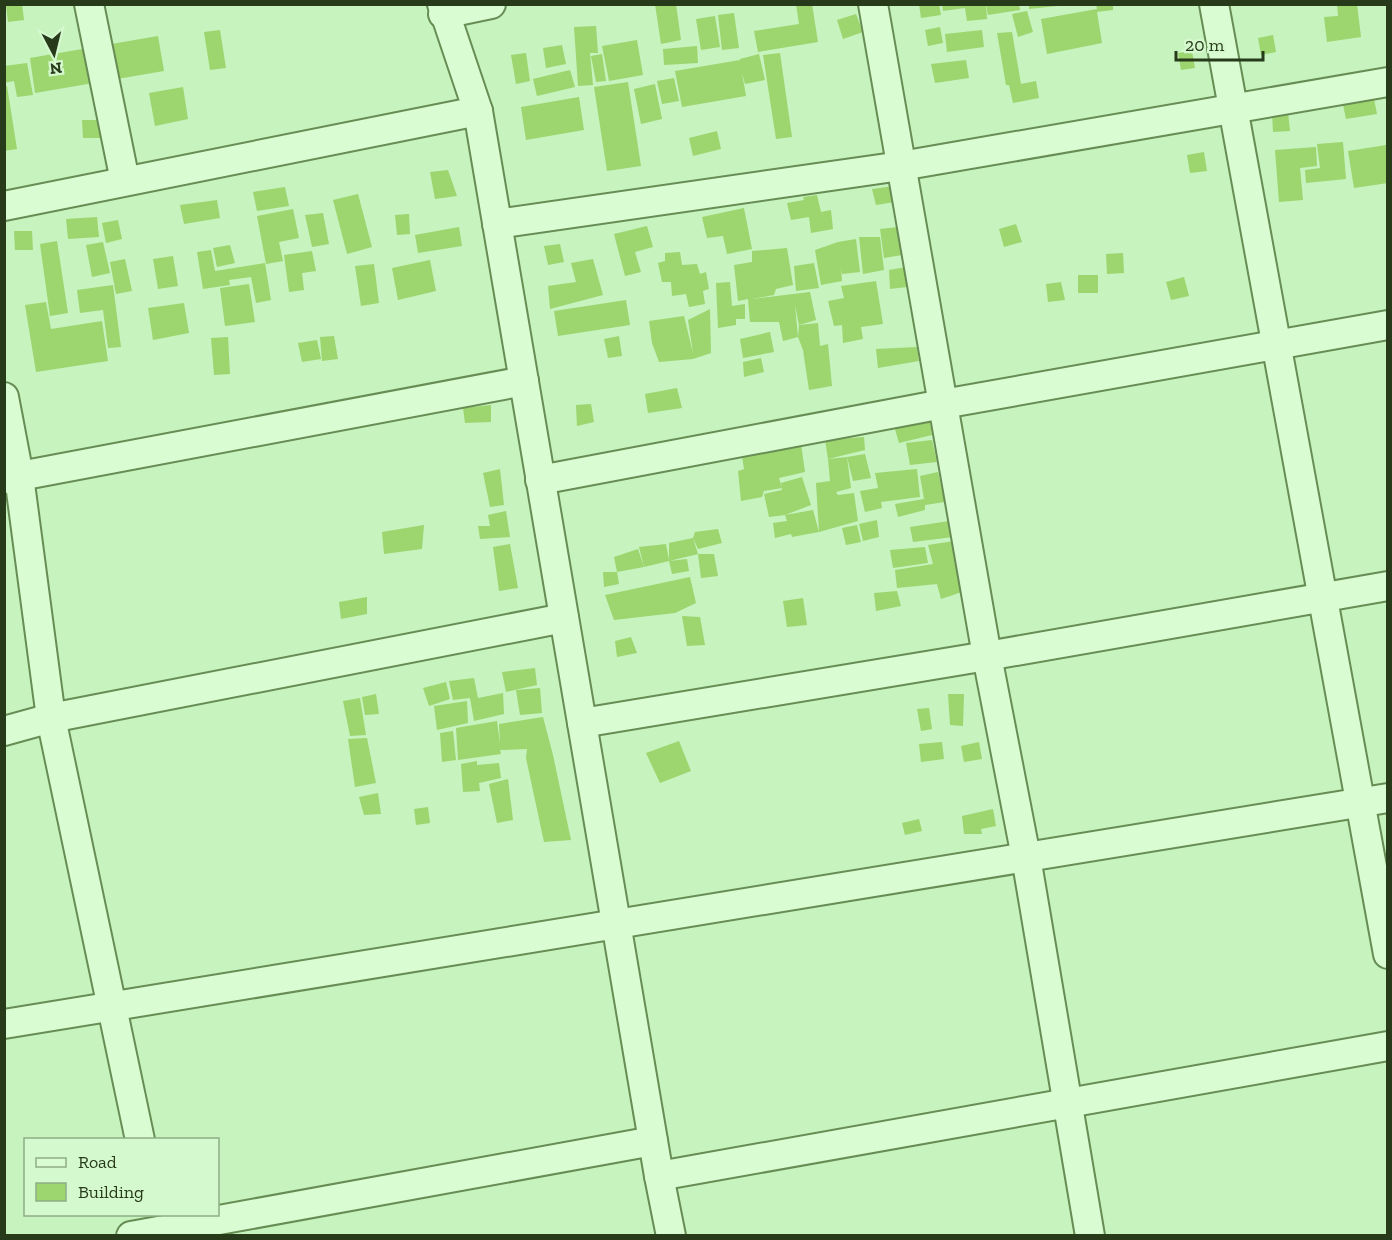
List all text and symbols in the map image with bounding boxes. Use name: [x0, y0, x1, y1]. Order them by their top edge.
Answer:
north arrow: [24, 24, 84, 84]
scale bar: [1176, 24, 1263, 62]
text: 20 m: [1185, 34, 1225, 56]
text: N: [49, 58, 63, 79]
legend: [24, 1138, 219, 1216]
text: Road: [78, 1151, 117, 1173]
text: Building: [78, 1181, 144, 1203]

